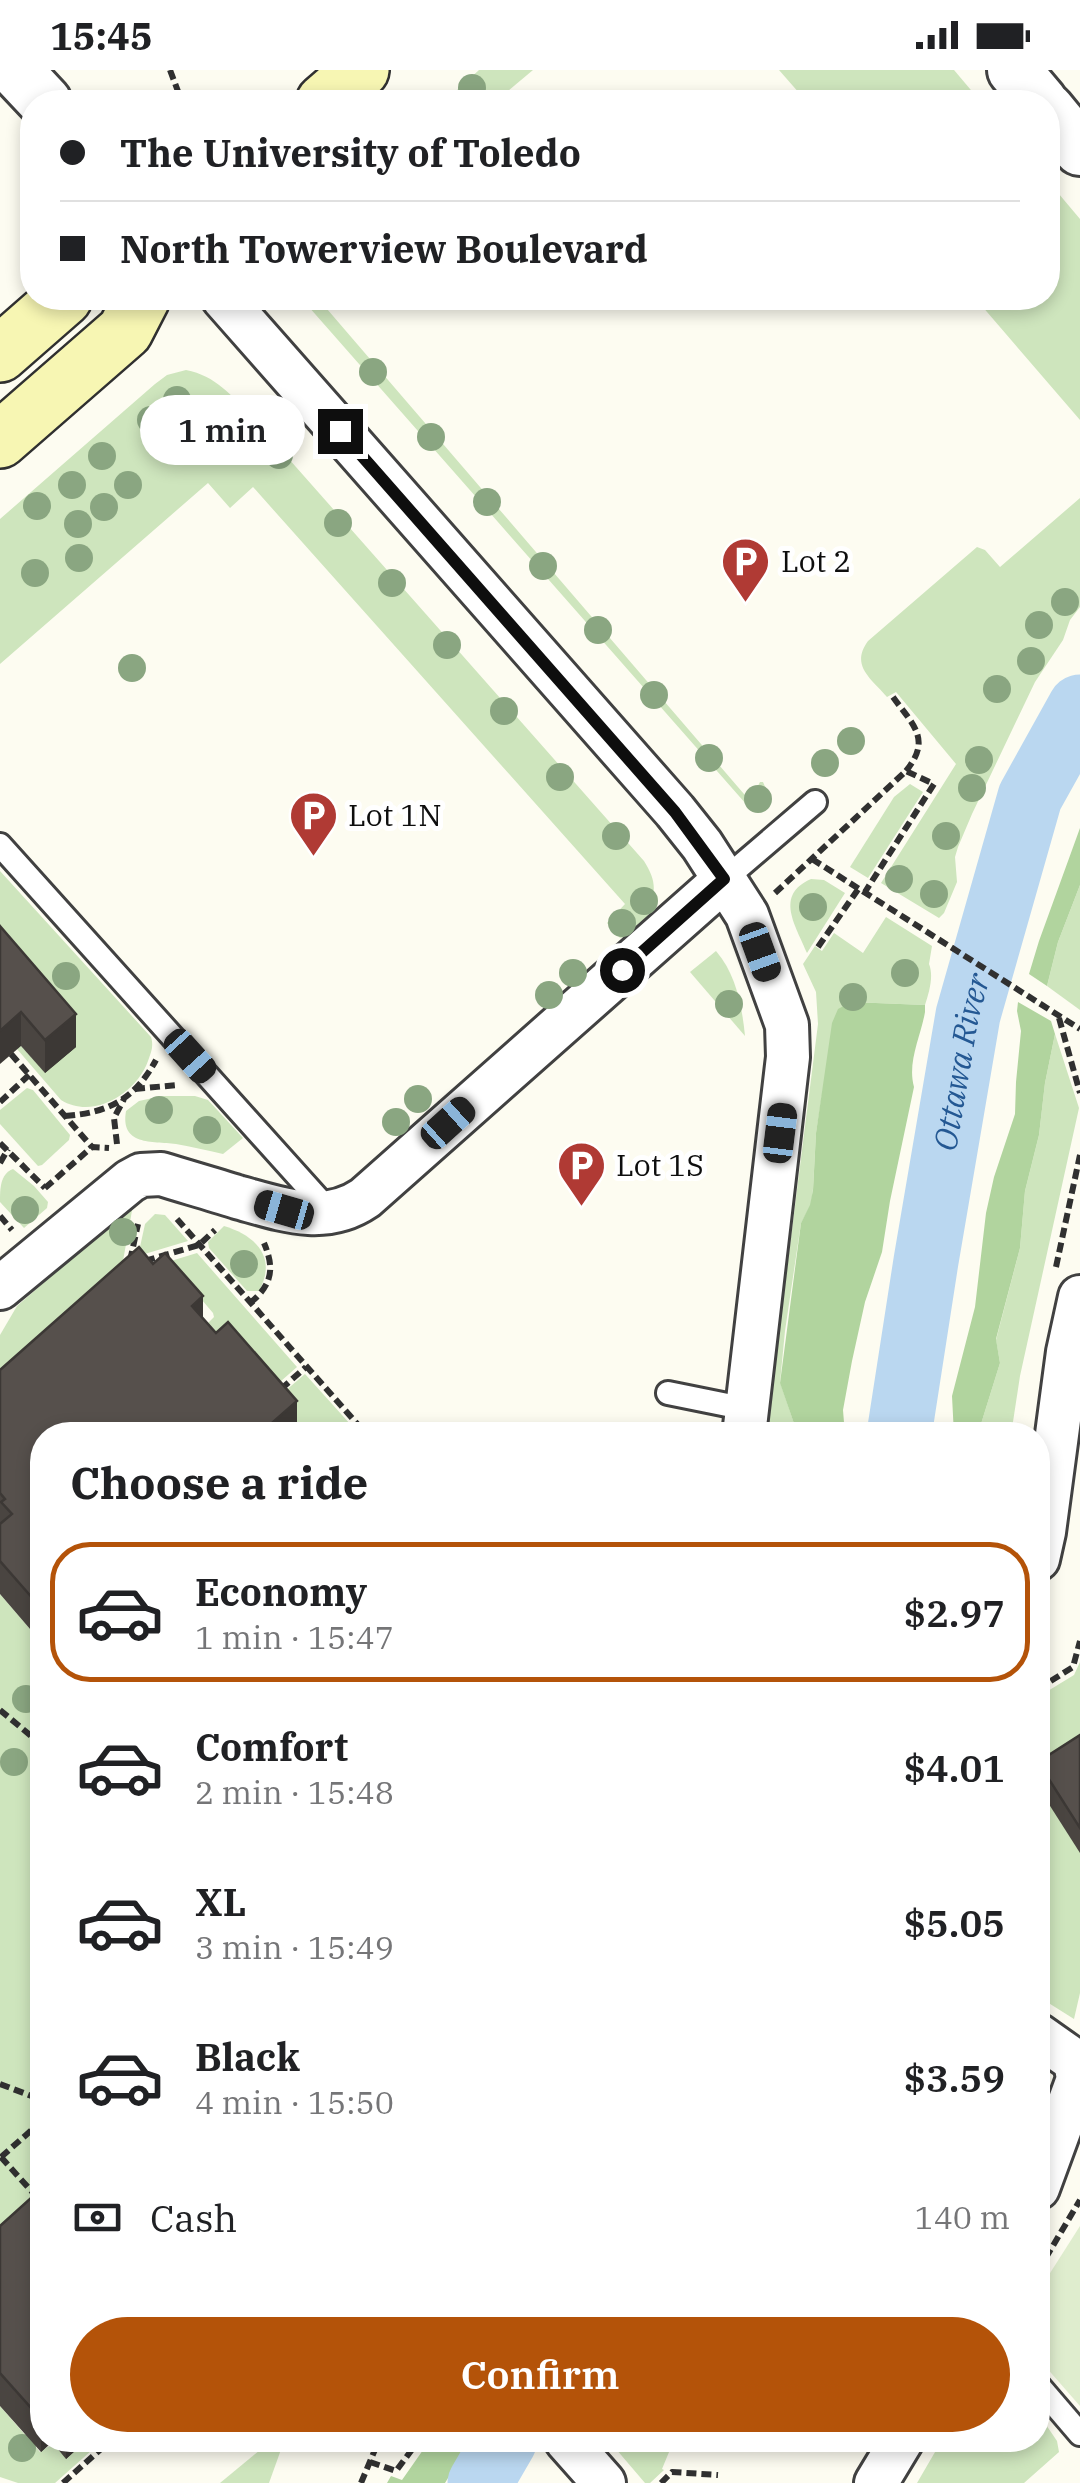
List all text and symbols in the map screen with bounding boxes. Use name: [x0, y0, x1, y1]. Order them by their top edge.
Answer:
text: 15:45: [50, 11, 153, 60]
text: The University of Toledo: [120, 128, 581, 177]
text: North Towerview Boulevard: [120, 224, 648, 273]
callout: 1 min: [140, 396, 305, 466]
text: 1 min: [178, 409, 267, 451]
route end: [318, 409, 363, 454]
parking icon: Lot 2: [720, 536, 772, 604]
place label: Lot 2: [781, 541, 851, 580]
parking icon: Lot 1N: [287, 790, 339, 858]
place label: Lot 1N: [348, 795, 442, 834]
car: [736, 919, 784, 985]
route start: [600, 948, 645, 993]
water label: Ottawa River: [923, 968, 999, 1154]
car: [159, 1024, 221, 1088]
car: [416, 1092, 480, 1154]
car: [761, 1101, 799, 1165]
parking icon: Lot 1S: [555, 1140, 607, 1208]
place label: Lot 1S: [616, 1145, 704, 1184]
car: [251, 1187, 317, 1233]
text: Choose a ride: [70, 1453, 368, 1511]
icon: car: [75, 1567, 165, 1657]
text: Economy: [195, 1567, 367, 1616]
text: $2.97: [903, 1588, 1005, 1637]
text: 1 min · 15:47: [195, 1616, 394, 1658]
icon: car: [75, 1722, 165, 1812]
text: Comfort: [195, 1722, 348, 1771]
text: $4.01: [903, 1743, 1005, 1792]
text: 2 min · 15:48: [195, 1771, 394, 1813]
icon: car: [75, 1877, 165, 1967]
text: XL: [195, 1877, 246, 1926]
text: $5.05: [903, 1898, 1005, 1947]
text: 3 min · 15:49: [195, 1926, 394, 1968]
icon: car: [75, 2032, 165, 2122]
text: Black: [195, 2032, 300, 2081]
text: $3.59: [903, 2053, 1005, 2102]
text: 4 min · 15:50: [195, 2081, 394, 2123]
icon: cash: [70, 2190, 125, 2245]
text: Cash: [150, 2193, 237, 2242]
text: 140 m: [914, 2196, 1010, 2238]
button: Confirm: [70, 2317, 1010, 2432]

